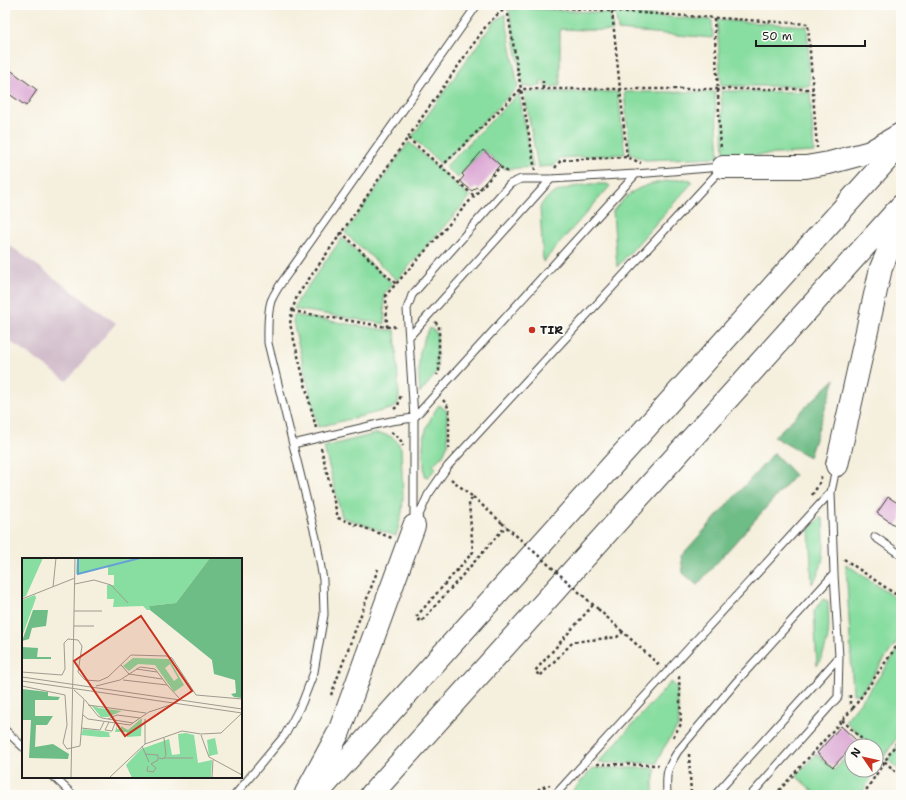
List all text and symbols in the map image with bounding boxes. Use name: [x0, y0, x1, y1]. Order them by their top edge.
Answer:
scale bar: [756, 22, 865, 48]
text: 50 m: [762, 28, 792, 44]
place label: TIR: [540, 322, 563, 338]
marker: TIR: [527, 325, 537, 335]
inset map: [22, 558, 242, 778]
north arrow: [844, 738, 884, 778]
text: N: [847, 745, 865, 760]

